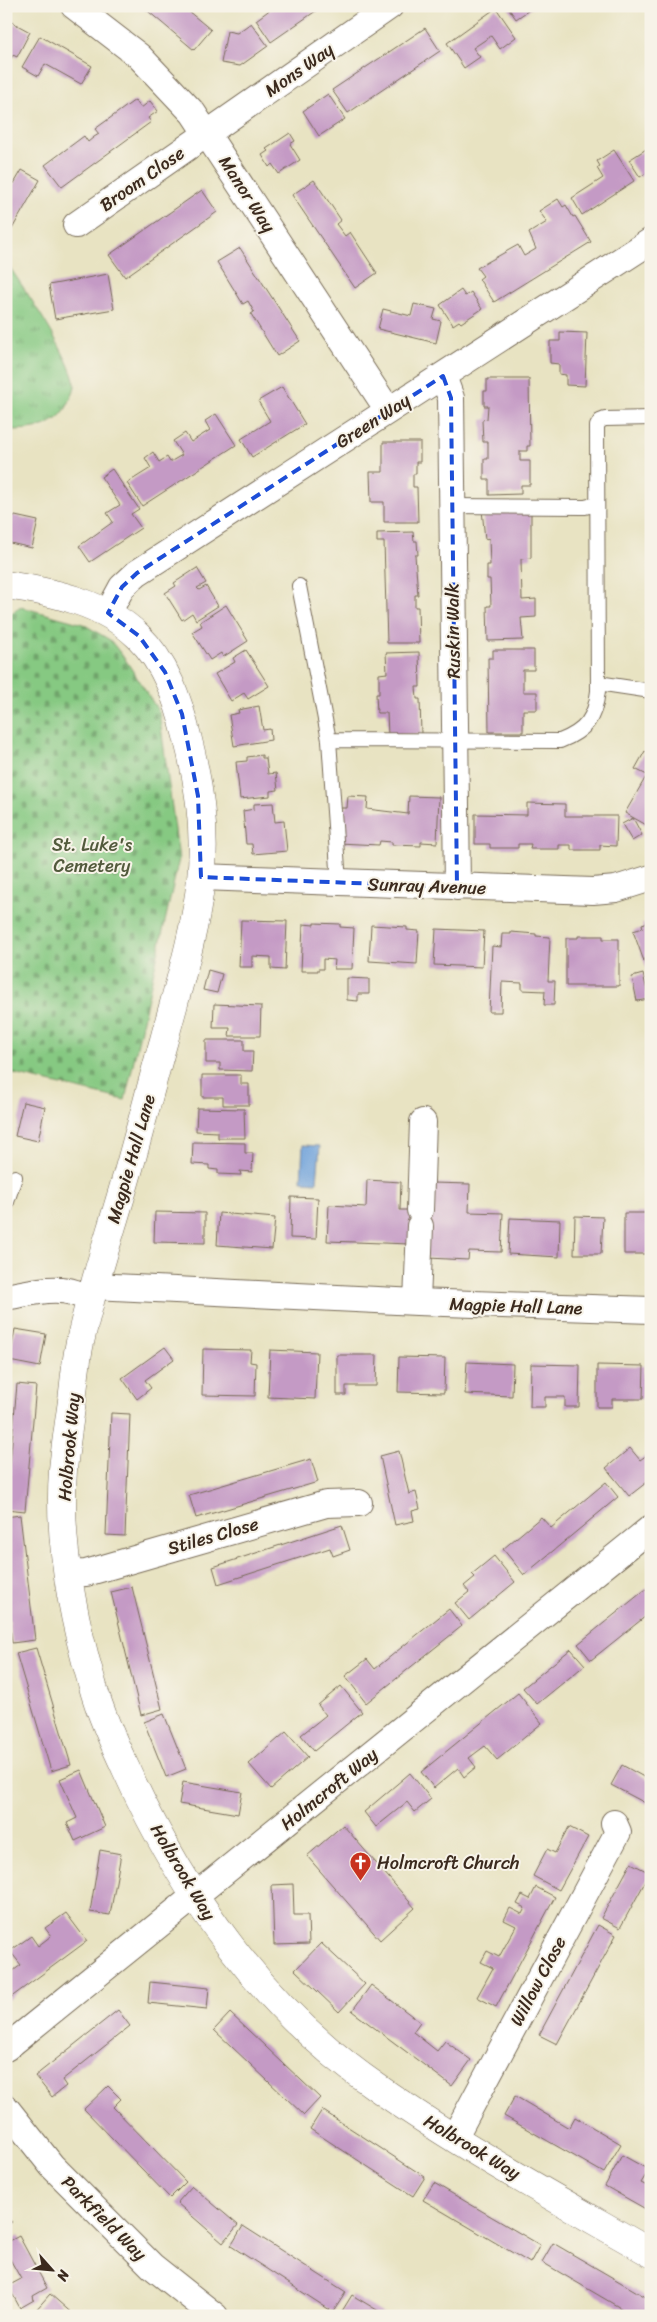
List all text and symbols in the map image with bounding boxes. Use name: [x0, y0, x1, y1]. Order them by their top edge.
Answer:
street label: Mons Way: [258, 34, 341, 106]
street label: Broom Close: [93, 138, 191, 220]
street label: Manor Way: [210, 149, 285, 240]
street label: Green Way: [329, 384, 418, 457]
street label: Ruskin Walk: [436, 583, 470, 679]
park label: St. Luke's Cemetery: [52, 829, 133, 882]
street label: Sunray Avenue: [367, 868, 487, 904]
street label: Magpie Hall Lane: [97, 1090, 165, 1227]
street label: Magpie Hall Lane: [449, 1288, 583, 1324]
street label: Holbrook Way: [48, 1391, 90, 1502]
street label: Stiles Close: [164, 1508, 262, 1564]
street label: Holmcroft Way: [273, 1739, 386, 1839]
street label: Holbrook Way: [141, 1817, 225, 1927]
place label: Holmcroft Church: [377, 1847, 519, 1879]
church icon: Holmcroft Church: [349, 1851, 373, 1882]
street label: Willow Close: [501, 1930, 575, 2032]
street label: Holbrook Way: [417, 2105, 527, 2189]
street label: Parkfield Way: [53, 2167, 155, 2269]
north arrow: [28, 2244, 78, 2294]
text: N: [50, 2265, 77, 2286]

